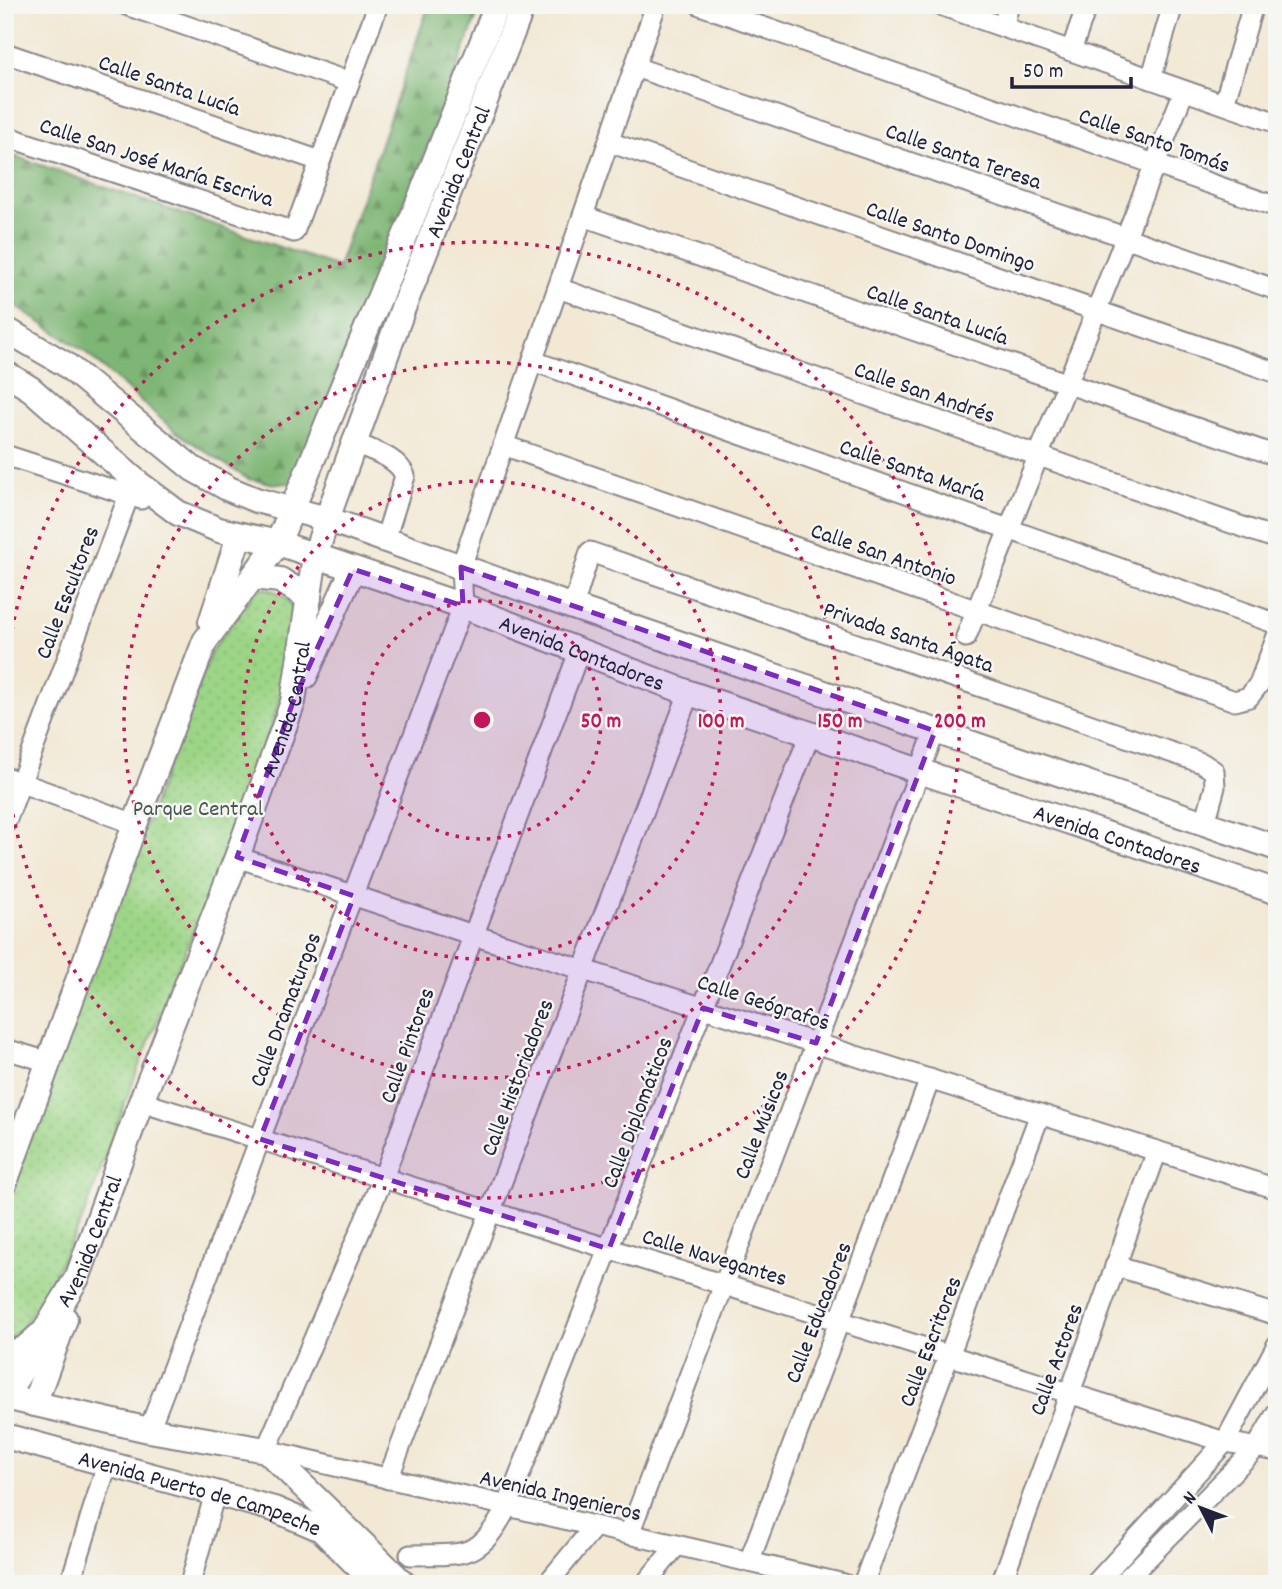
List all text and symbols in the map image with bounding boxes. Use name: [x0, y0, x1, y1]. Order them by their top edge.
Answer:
scale bar: [1012, 46, 1132, 90]
street label: Calle Santa Lucía: [93, 48, 245, 127]
text: 50 m: [1023, 58, 1063, 88]
street label: Avenida Central: [419, 101, 502, 244]
street label: Calle Santo Tomás: [1074, 101, 1234, 184]
street label: Calle San José María Escriva: [35, 111, 278, 218]
street label: Calle Santa Teresa: [880, 116, 1046, 201]
street label: Calle Santo Domingo: [861, 194, 1039, 283]
street label: Calle Santa Lucía: [861, 277, 1013, 356]
street label: Calle San Andrés: [849, 355, 999, 434]
street label: Calle Santa María: [834, 432, 990, 513]
street label: Calle San Antonio: [805, 516, 960, 597]
street label: Calle Escultores: [29, 522, 110, 665]
street label: Privada Santa Ágata: [818, 595, 999, 684]
street label: Avenida Contadores: [493, 608, 669, 702]
street label: Avenida Central: [254, 639, 322, 782]
centre of rings: [470, 708, 494, 732]
text: 50 m: [581, 708, 621, 738]
text: 100 m: [698, 708, 744, 738]
text: 150 m: [817, 708, 863, 738]
text: 200 m: [934, 708, 986, 738]
park label: Parque Central: [133, 794, 264, 827]
street label: Avenida Contadores: [1028, 798, 1205, 885]
street label: Calle Dramaturgos: [243, 928, 332, 1092]
street label: Calle Geógrafos: [692, 967, 834, 1041]
street label: Calle Pintores: [373, 984, 445, 1109]
street label: Calle Historiadores: [474, 995, 564, 1162]
street label: Calle Diplomáticos: [595, 1033, 683, 1194]
street label: Calle Músicos: [727, 1066, 799, 1185]
street label: Avenida Central: [50, 1171, 133, 1315]
street label: Calle Navegantes: [637, 1222, 791, 1297]
street label: Calle Educadores: [778, 1238, 862, 1389]
street label: Calle Escritores: [892, 1272, 972, 1412]
street label: Calle Actores: [1023, 1299, 1094, 1421]
street label: Avenida Puerto de Campeche: [74, 1444, 325, 1547]
street label: Avenida Ingenieros: [476, 1463, 644, 1532]
north arrow: [1166, 1474, 1236, 1544]
text: N: [1178, 1486, 1204, 1511]

